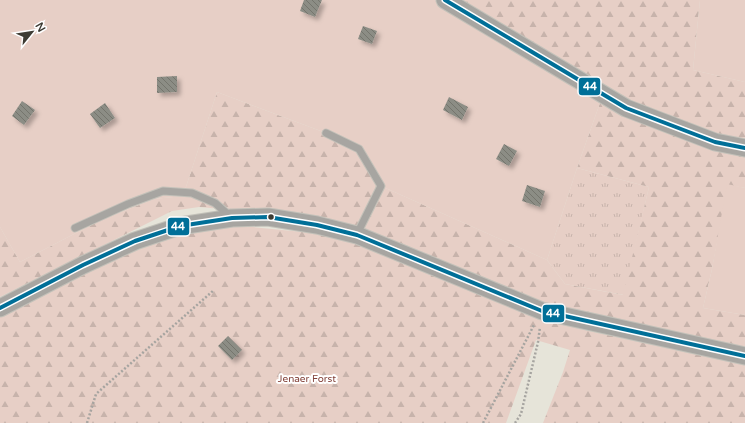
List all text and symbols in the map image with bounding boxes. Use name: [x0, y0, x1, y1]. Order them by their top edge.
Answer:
north arrow: [12, 12, 52, 52]
text: N: [32, 20, 48, 34]
line badge: 44: [578, 77, 601, 96]
text: 44: [583, 80, 597, 93]
unlabelled marker: [266, 212, 276, 222]
line badge: 44: [167, 217, 190, 236]
text: 44: [171, 220, 185, 233]
line badge: 44: [542, 304, 565, 323]
text: 44: [546, 307, 560, 320]
park label: Jenaer Forst: [278, 373, 336, 385]

